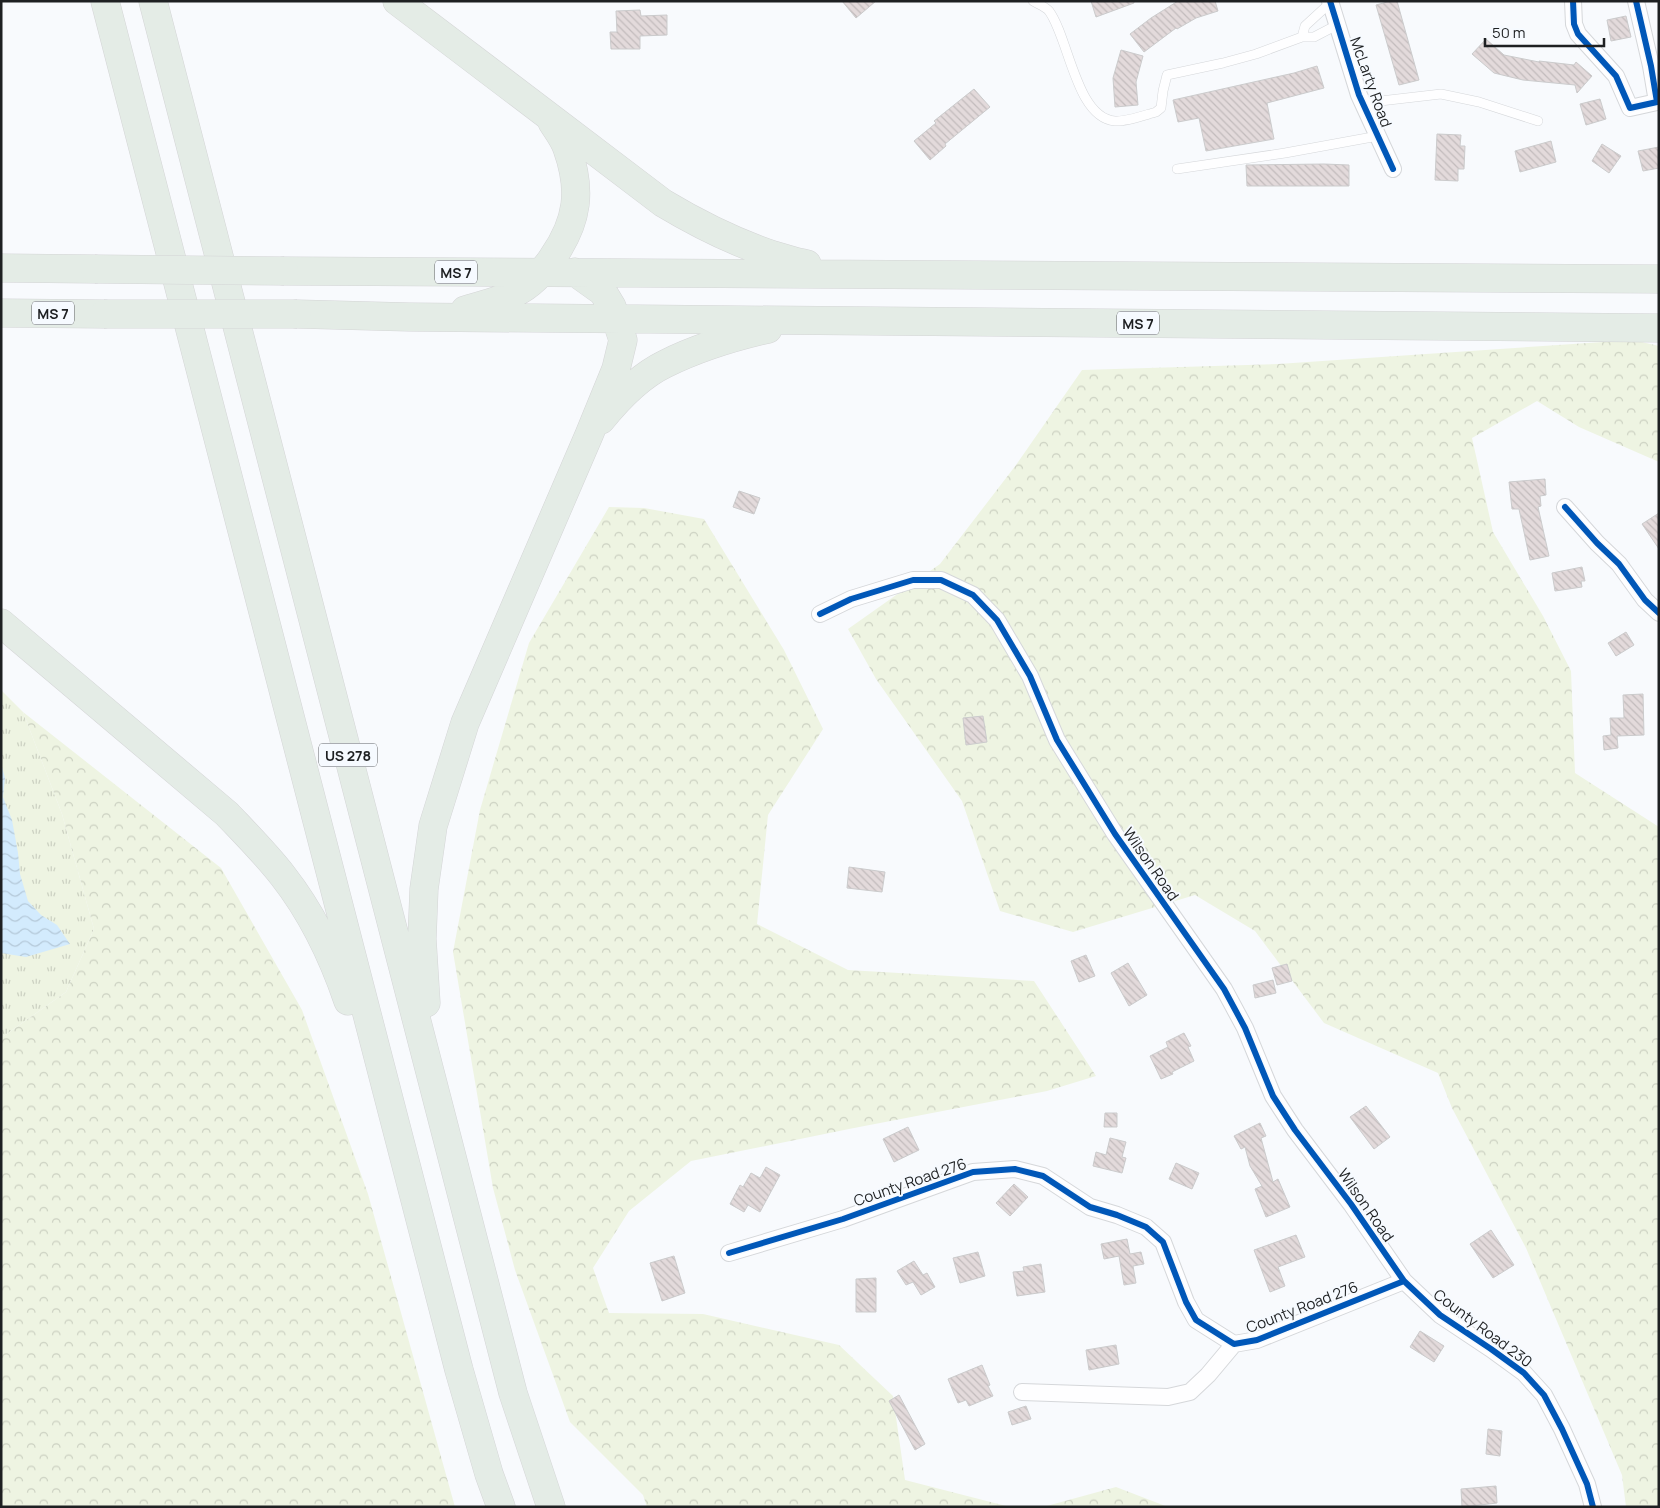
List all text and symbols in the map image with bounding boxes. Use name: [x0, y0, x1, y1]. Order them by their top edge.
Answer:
scale bar: [1485, 15, 1604, 47]
text: 50 m: [1492, 22, 1526, 43]
street label: McLarty Road: [1345, 34, 1397, 130]
road number: MS 7: [435, 260, 477, 284]
road number: MS 7: [32, 302, 74, 324]
road number: MS 7: [1117, 312, 1159, 334]
road number: US 278: [319, 744, 377, 766]
street label: Wilson Road: [1118, 823, 1184, 905]
street label: County Road 276: [851, 1153, 969, 1211]
street label: Wilson Road: [1333, 1164, 1399, 1246]
street label: County Road 276: [1243, 1276, 1361, 1338]
street label: County Road 230: [1429, 1284, 1537, 1372]

